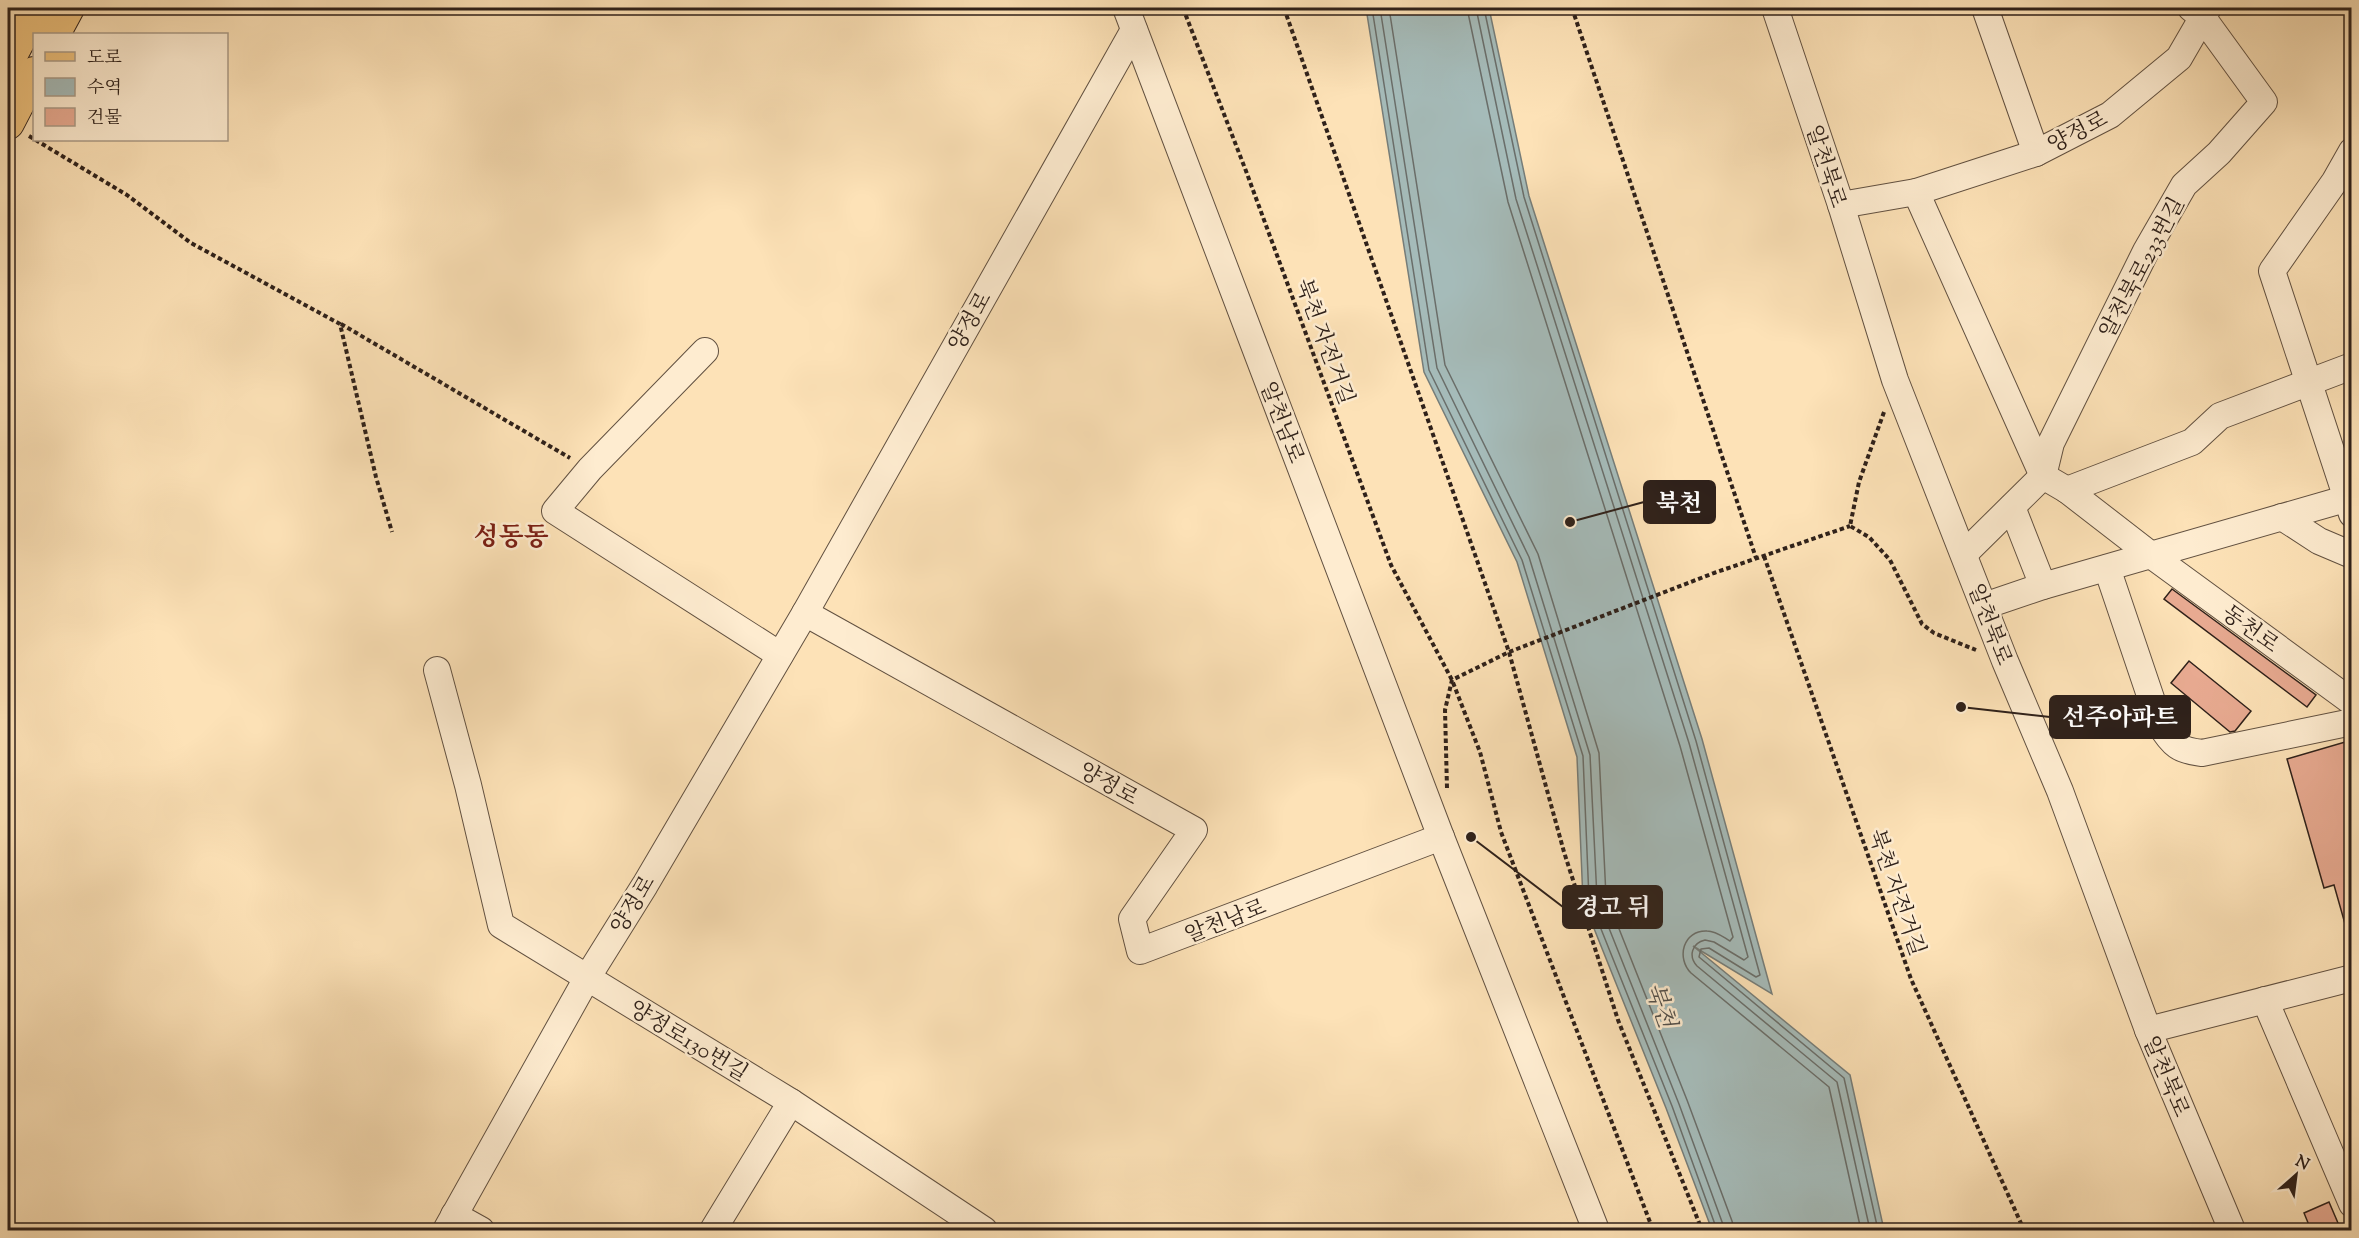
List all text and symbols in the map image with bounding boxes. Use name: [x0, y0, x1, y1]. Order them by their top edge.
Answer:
legend: [33, 33, 228, 141]
text: 도로: [87, 46, 122, 72]
text: 수역: [87, 76, 122, 102]
street label: 양정로: [2043, 105, 2114, 163]
text: 건물: [87, 106, 122, 132]
street label: 알천북로: [1796, 122, 1852, 212]
street label: 알천북로233번길: [2093, 192, 2194, 345]
street label: 북천 자전거길: [1286, 274, 1361, 410]
street label: 양정로: [942, 287, 1001, 358]
street label: 알천남로: [1250, 378, 1310, 468]
callout: 북천: [1644, 481, 1715, 523]
text: 북천: [1656, 488, 1702, 522]
district label: 성동동: [473, 520, 549, 557]
street label: 알천북로: [1958, 580, 2018, 670]
street label: 동천로: [2214, 599, 2284, 662]
callout: 선주아파트: [2050, 696, 2190, 738]
text: 선주아파트: [2062, 702, 2178, 736]
street label: 양정로: [1072, 756, 1143, 815]
street label: 북천 자전거길: [1859, 825, 1932, 961]
street label: 양정로: [604, 870, 665, 941]
callout: 경고 뒤: [1563, 886, 1662, 928]
text: 경고 뒤: [1576, 892, 1650, 926]
street label: 알천남로: [1181, 893, 1271, 953]
water label: 북천: [1635, 978, 1683, 1035]
street label: 양정로130번길: [622, 994, 753, 1091]
street label: 알천북로: [2133, 1032, 2196, 1123]
north arrow: [2266, 1145, 2326, 1205]
text: N: [2291, 1151, 2313, 1177]

